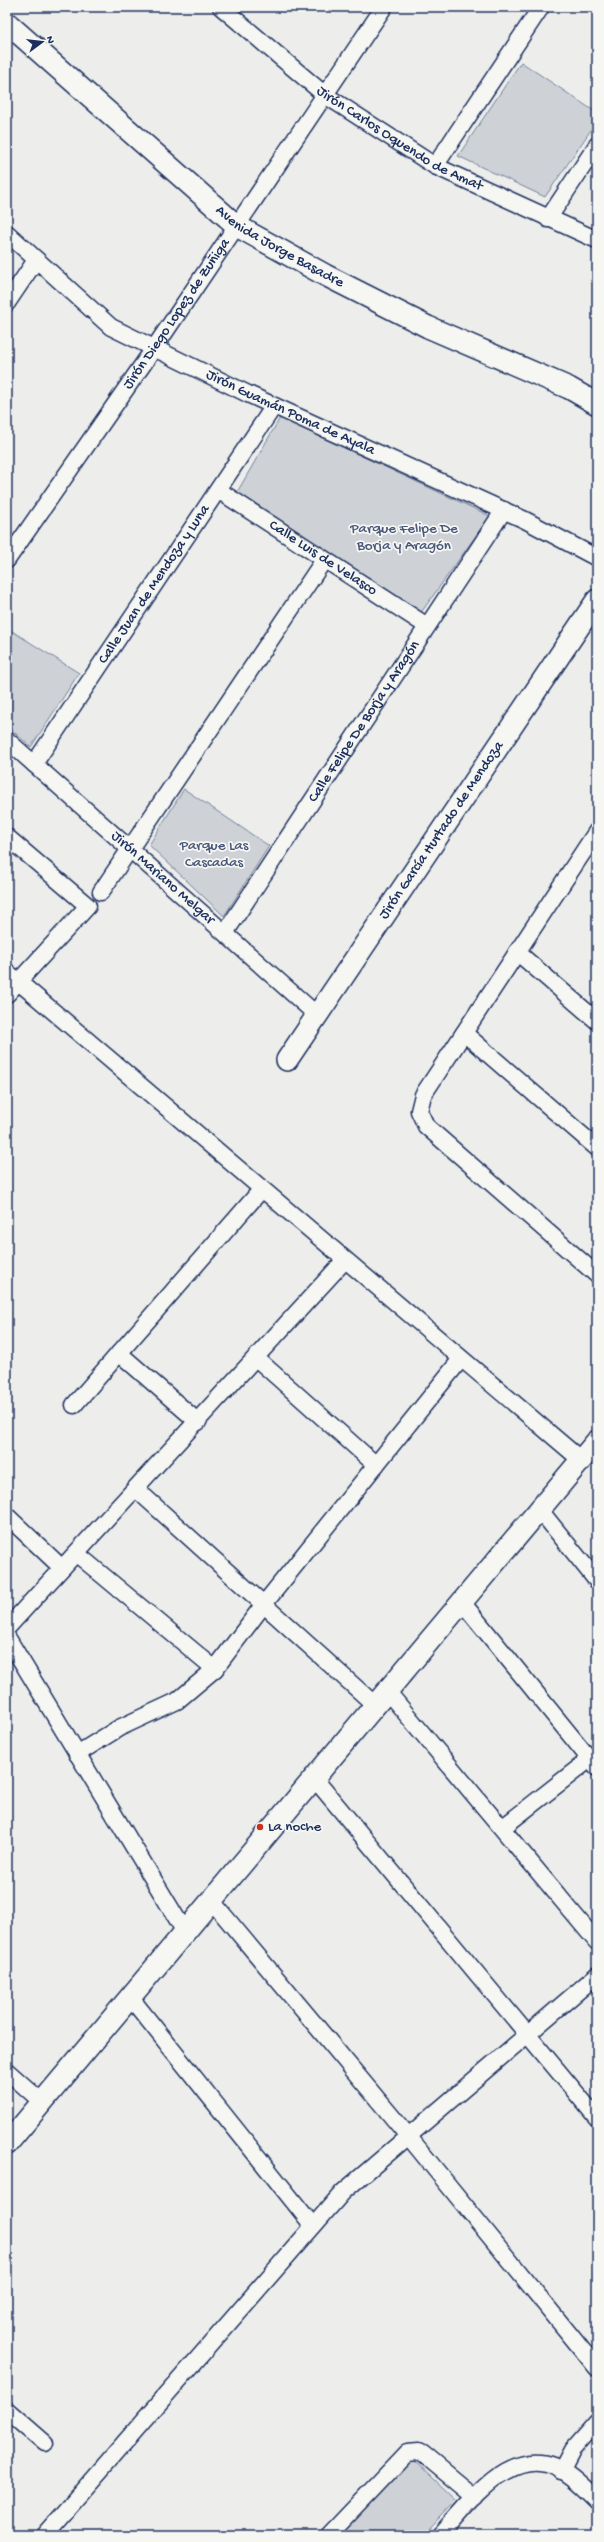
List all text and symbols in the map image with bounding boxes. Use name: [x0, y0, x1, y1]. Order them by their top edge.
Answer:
north arrow: [22, 22, 62, 62]
text: N: [43, 35, 56, 45]
street label: Jirón Carlos Oquendo de Amat: [312, 82, 487, 196]
street label: Avenida Jorge Basadre: [211, 202, 347, 292]
street label: Jirón Diego Lopez de Zuñiga: [119, 235, 235, 393]
street label: Jirón Guamán Poma de Ayala: [203, 366, 378, 460]
street label: Calle Juan de Mendoza y Luna: [94, 501, 214, 668]
street label: Calle Luis de Velasco: [265, 516, 380, 600]
park label: Parque Felipe De Borja y Aragón: [349, 520, 458, 555]
street label: Calle Felipe De Borja y Aragón: [304, 637, 424, 806]
street label: Jirón García Hurtado de Mendoza: [375, 737, 509, 923]
street label: Jirón Mariano Melgar: [107, 827, 219, 930]
park label: Parque Las Cascadas: [179, 837, 249, 872]
place label: La noche: [268, 1818, 321, 1836]
marker: La noche: [255, 1822, 265, 1832]

